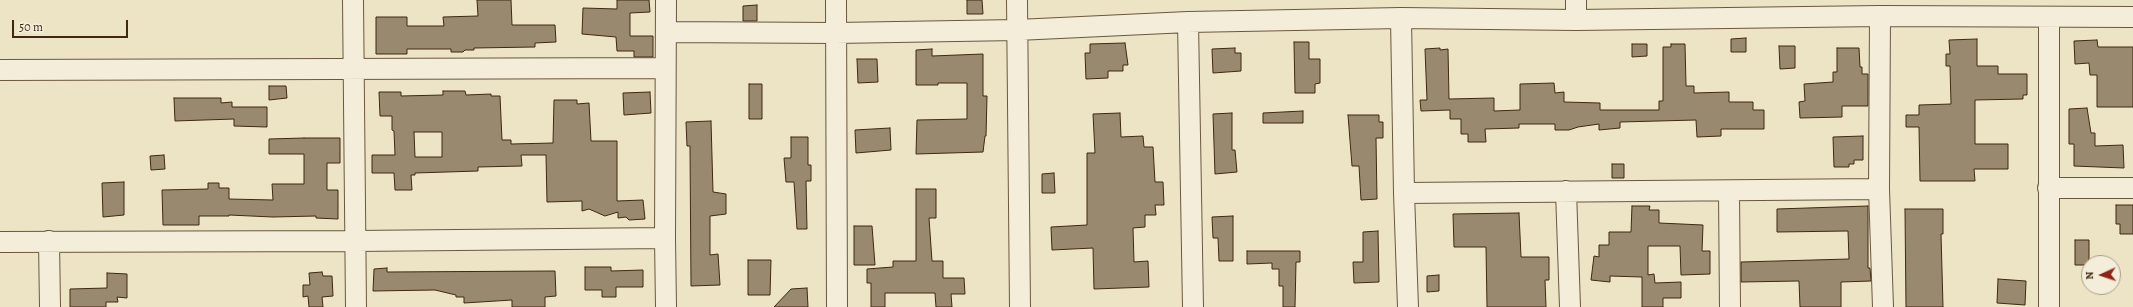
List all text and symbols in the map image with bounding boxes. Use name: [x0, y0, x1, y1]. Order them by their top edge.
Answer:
scale bar: [14, 12, 130, 38]
text: 50 m: [19, 19, 43, 35]
north arrow: [2081, 255, 2121, 295]
text: N: [2082, 271, 2097, 280]

